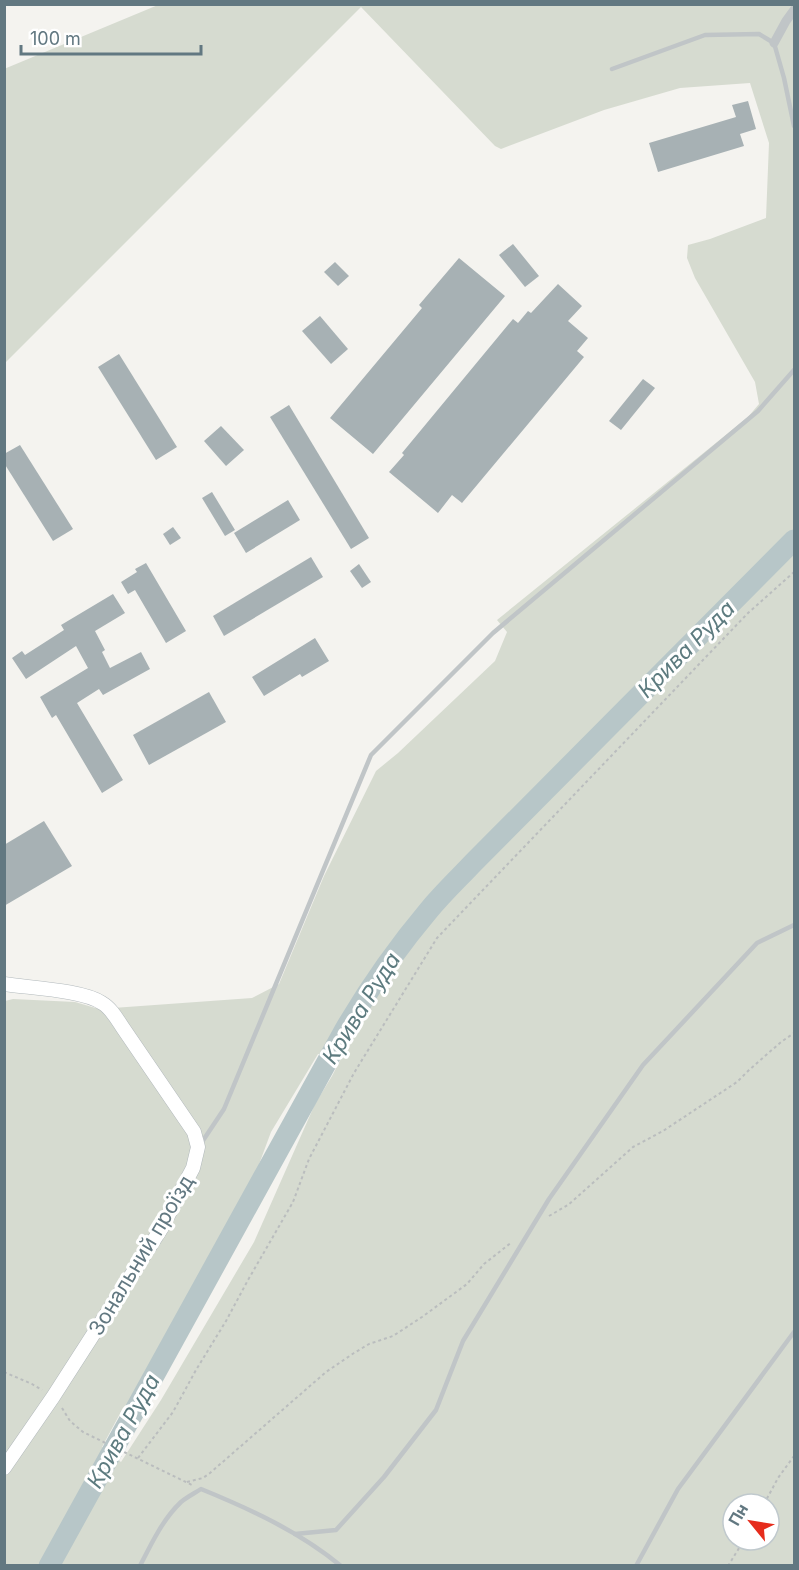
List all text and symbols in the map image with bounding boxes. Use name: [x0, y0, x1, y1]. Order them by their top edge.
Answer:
scale bar: [21, 18, 201, 56]
text: 100 m: [30, 28, 81, 49]
water label: Крива Руда: [632, 595, 740, 703]
water label: Крива Руда: [317, 948, 405, 1068]
street label: Зональний проїзд: [83, 1170, 199, 1340]
water label: Крива Руда: [81, 1370, 165, 1492]
north arrow: [721, 1492, 781, 1552]
text: Пн: [724, 1500, 752, 1529]

